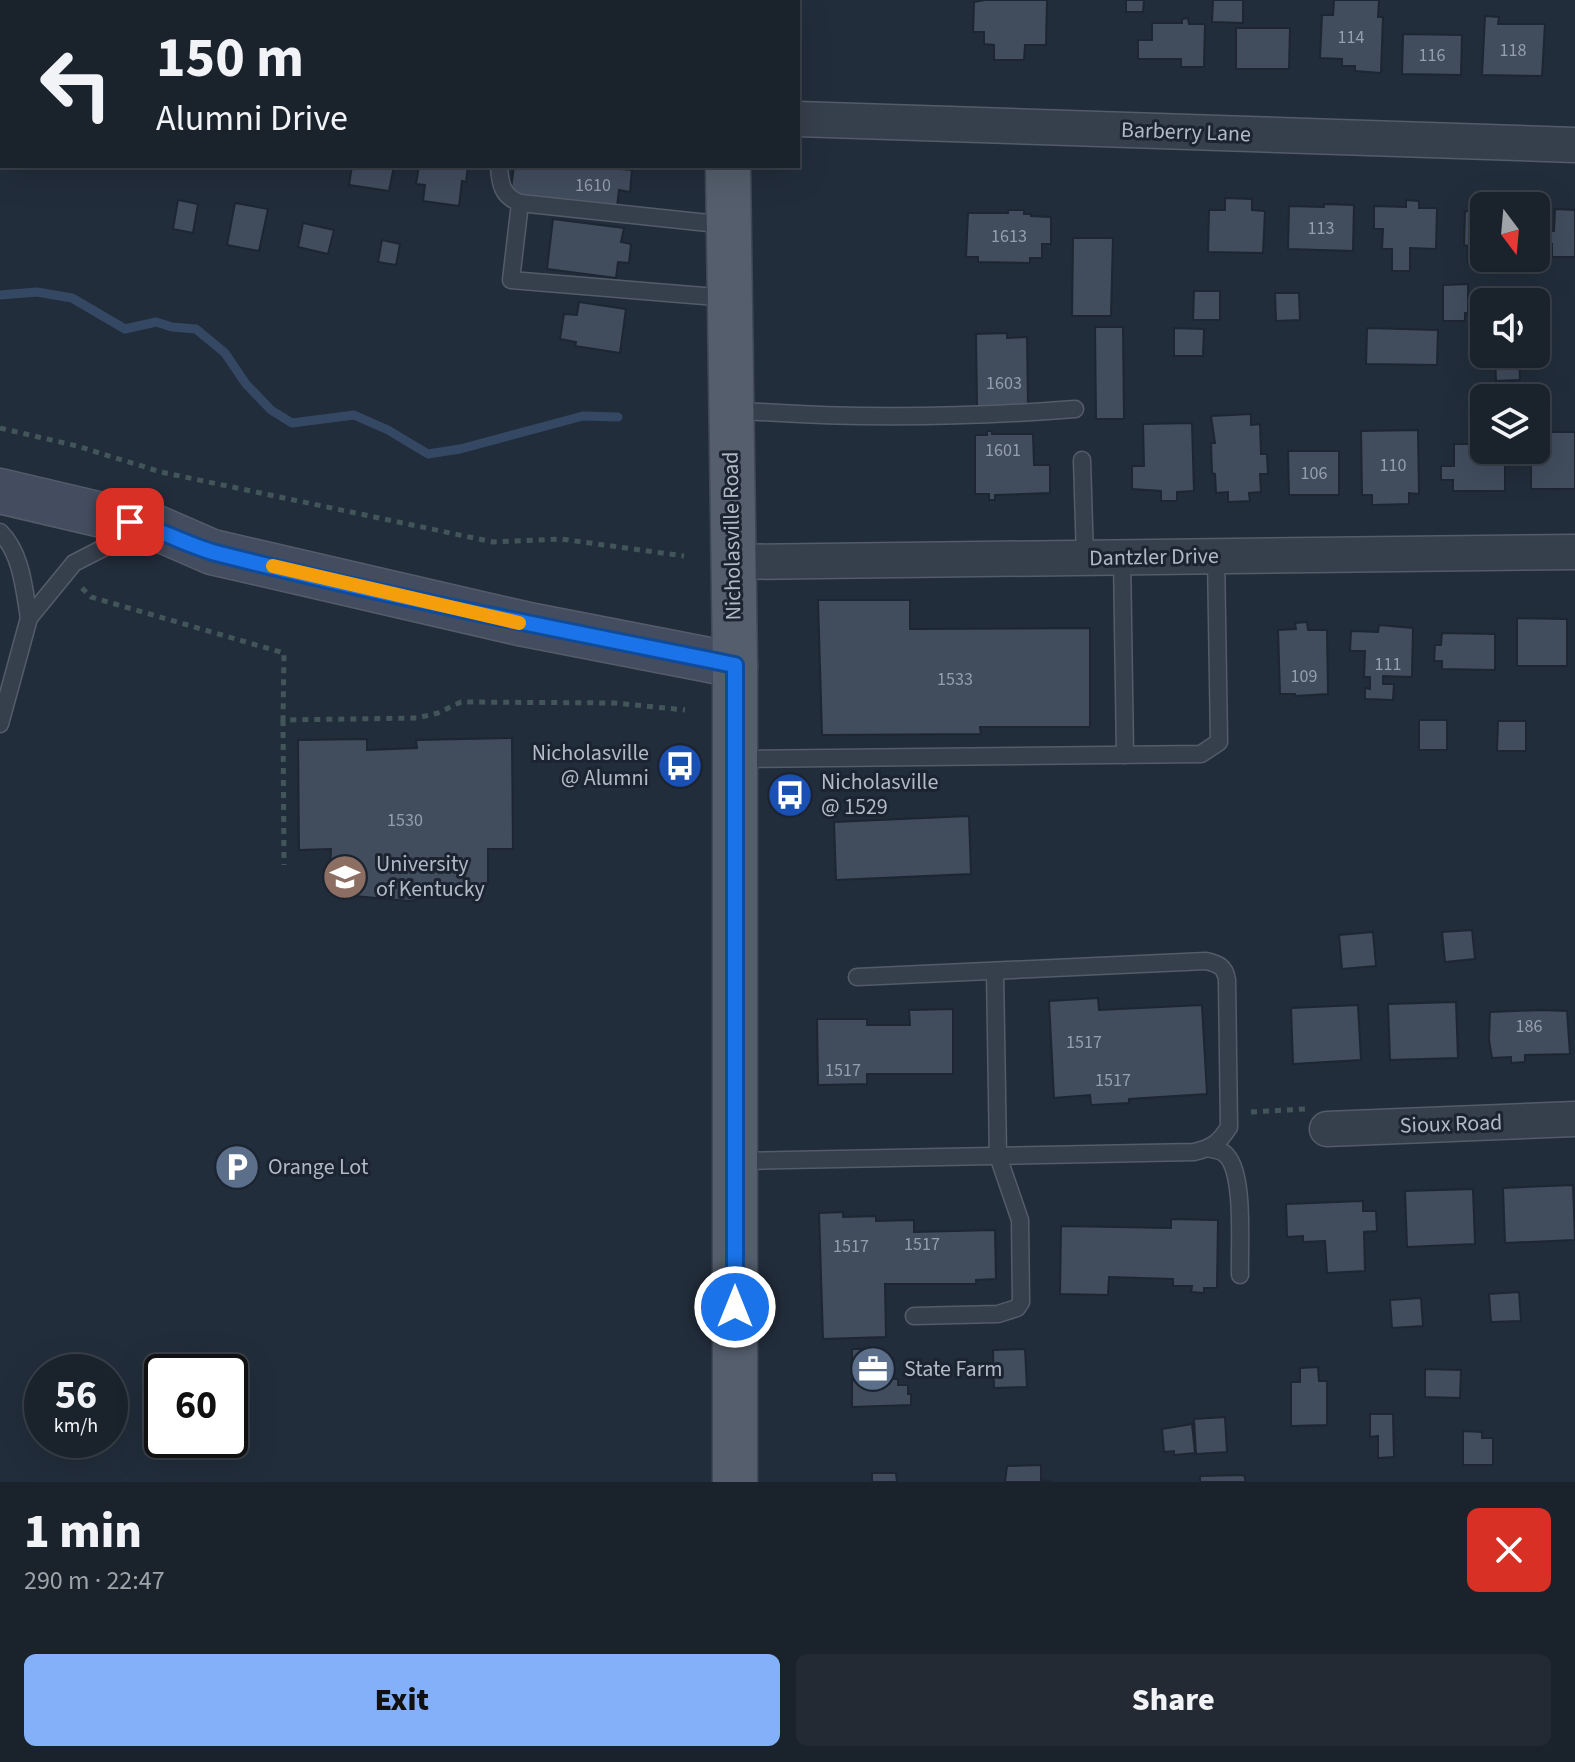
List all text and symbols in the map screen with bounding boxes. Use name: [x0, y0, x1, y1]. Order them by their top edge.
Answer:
text: 150 m: [156, 19, 304, 98]
house number: 114: [1338, 25, 1364, 50]
icon: left: [24, 32, 128, 136]
house number: 118: [1500, 38, 1526, 63]
house number: 116: [1419, 43, 1445, 68]
text: Alumni Drive: [156, 93, 348, 144]
street label: Barberry Lane: [1120, 114, 1252, 150]
house number: 1610: [575, 173, 611, 198]
north arrow: [1470, 192, 1550, 272]
map controls: [1470, 192, 1550, 464]
house number: 113: [1308, 216, 1334, 241]
house number: 1613: [991, 224, 1027, 249]
button: sound: [1470, 288, 1550, 368]
house number: 1603: [986, 371, 1022, 396]
button: layers: [1470, 384, 1550, 464]
house number: 1601: [985, 438, 1021, 463]
street label: Nicholasville Road: [715, 451, 749, 621]
house number: 110: [1380, 453, 1406, 478]
house number: 106: [1301, 461, 1327, 486]
pin: [96, 488, 164, 556]
icon: arrive: [108, 500, 152, 544]
street label: Dantzler Drive: [1089, 540, 1219, 574]
house number: 111: [1375, 652, 1401, 677]
house number: 109: [1291, 664, 1317, 689]
house number: 1533: [937, 667, 973, 692]
place label: Nicholasville @ Alumni: [532, 737, 649, 794]
bus stop icon: Nicholasville @ Alumni: [656, 742, 704, 790]
place label: Nicholasville @ 1529: [821, 766, 938, 823]
bus stop icon: Nicholasville @ 1529: [766, 771, 814, 819]
house number: 1530: [387, 808, 423, 833]
place label: University of Kentucky: [376, 848, 486, 905]
school or university icon: University of Kentucky: [321, 853, 369, 901]
house number: 186: [1516, 1014, 1542, 1039]
house number: 1517: [1066, 1030, 1102, 1055]
house number: 1517: [825, 1058, 861, 1083]
house number: 1517: [1095, 1068, 1131, 1093]
street label: Sioux Road: [1399, 1106, 1503, 1142]
parking icon: Orange Lot: [213, 1143, 261, 1191]
place label: Orange Lot: [268, 1151, 369, 1183]
house number: 1517: [904, 1232, 940, 1257]
house number: 1517: [833, 1234, 869, 1259]
position arrow: [693, 1265, 777, 1349]
office icon: State Farm: [849, 1345, 897, 1393]
place label: State Farm: [904, 1353, 1003, 1385]
speed limit sign: 60: [144, 1354, 248, 1458]
text: 56: [55, 1367, 97, 1424]
text: km/h: [54, 1412, 98, 1440]
text: 1 min: [24, 1498, 142, 1566]
button: close: [1467, 1508, 1551, 1592]
text: 290 m · 22:47: [24, 1562, 165, 1599]
button: Exit: [24, 1654, 780, 1746]
button: Share: [796, 1654, 1551, 1746]

